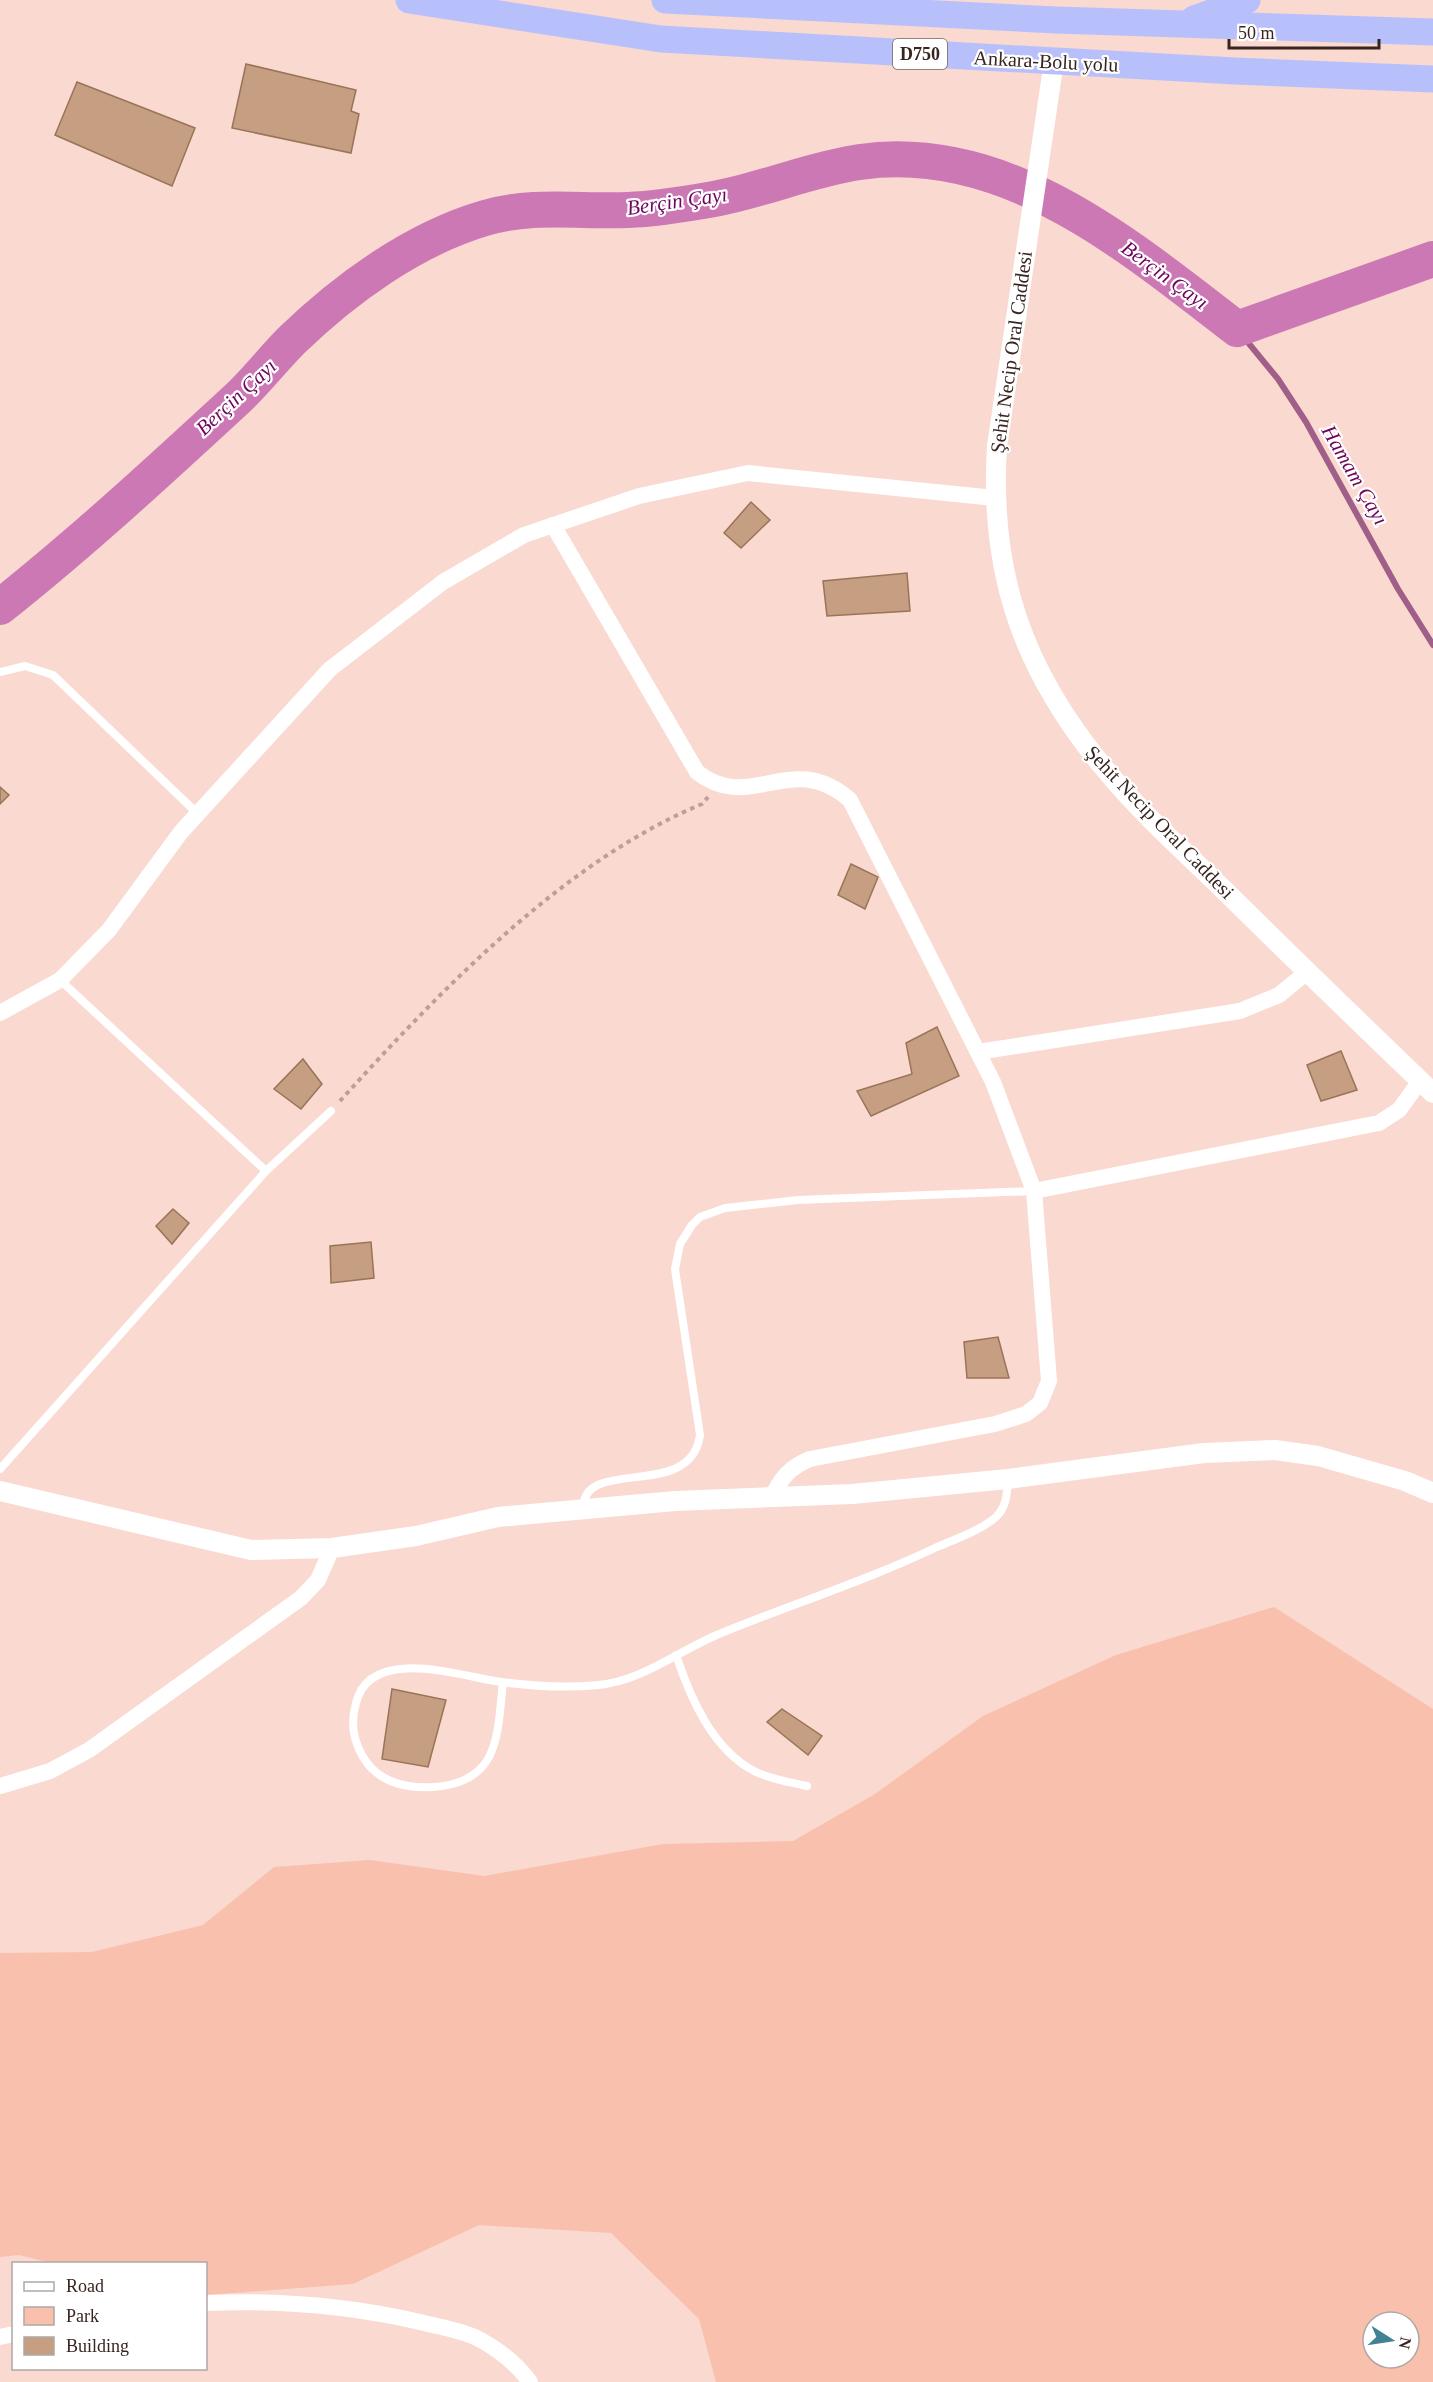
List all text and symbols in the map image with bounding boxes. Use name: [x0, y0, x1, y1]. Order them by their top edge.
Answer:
scale bar: [1229, 12, 1379, 50]
text: 50 m: [1238, 23, 1275, 43]
road number: D750: [893, 39, 947, 69]
street label: Ankara-Bolu yolu: [973, 46, 1119, 77]
water label: Berçin Çayı: [625, 182, 729, 220]
water label: Berçin Çayı: [1117, 236, 1213, 314]
street label: Şehit Necip Oral Caddesi: [986, 249, 1037, 455]
water label: Berçin Çayı: [191, 354, 281, 440]
water label: Hamam Çayı: [1316, 420, 1393, 529]
street label: Şehit Necip Oral Caddesi: [1081, 741, 1239, 904]
legend: [12, 2262, 207, 2370]
text: Road: [66, 2276, 104, 2296]
text: Park: [66, 2306, 99, 2326]
north arrow: [1361, 2310, 1421, 2370]
text: Building: [66, 2336, 129, 2356]
text: N: [1396, 2336, 1415, 2351]

